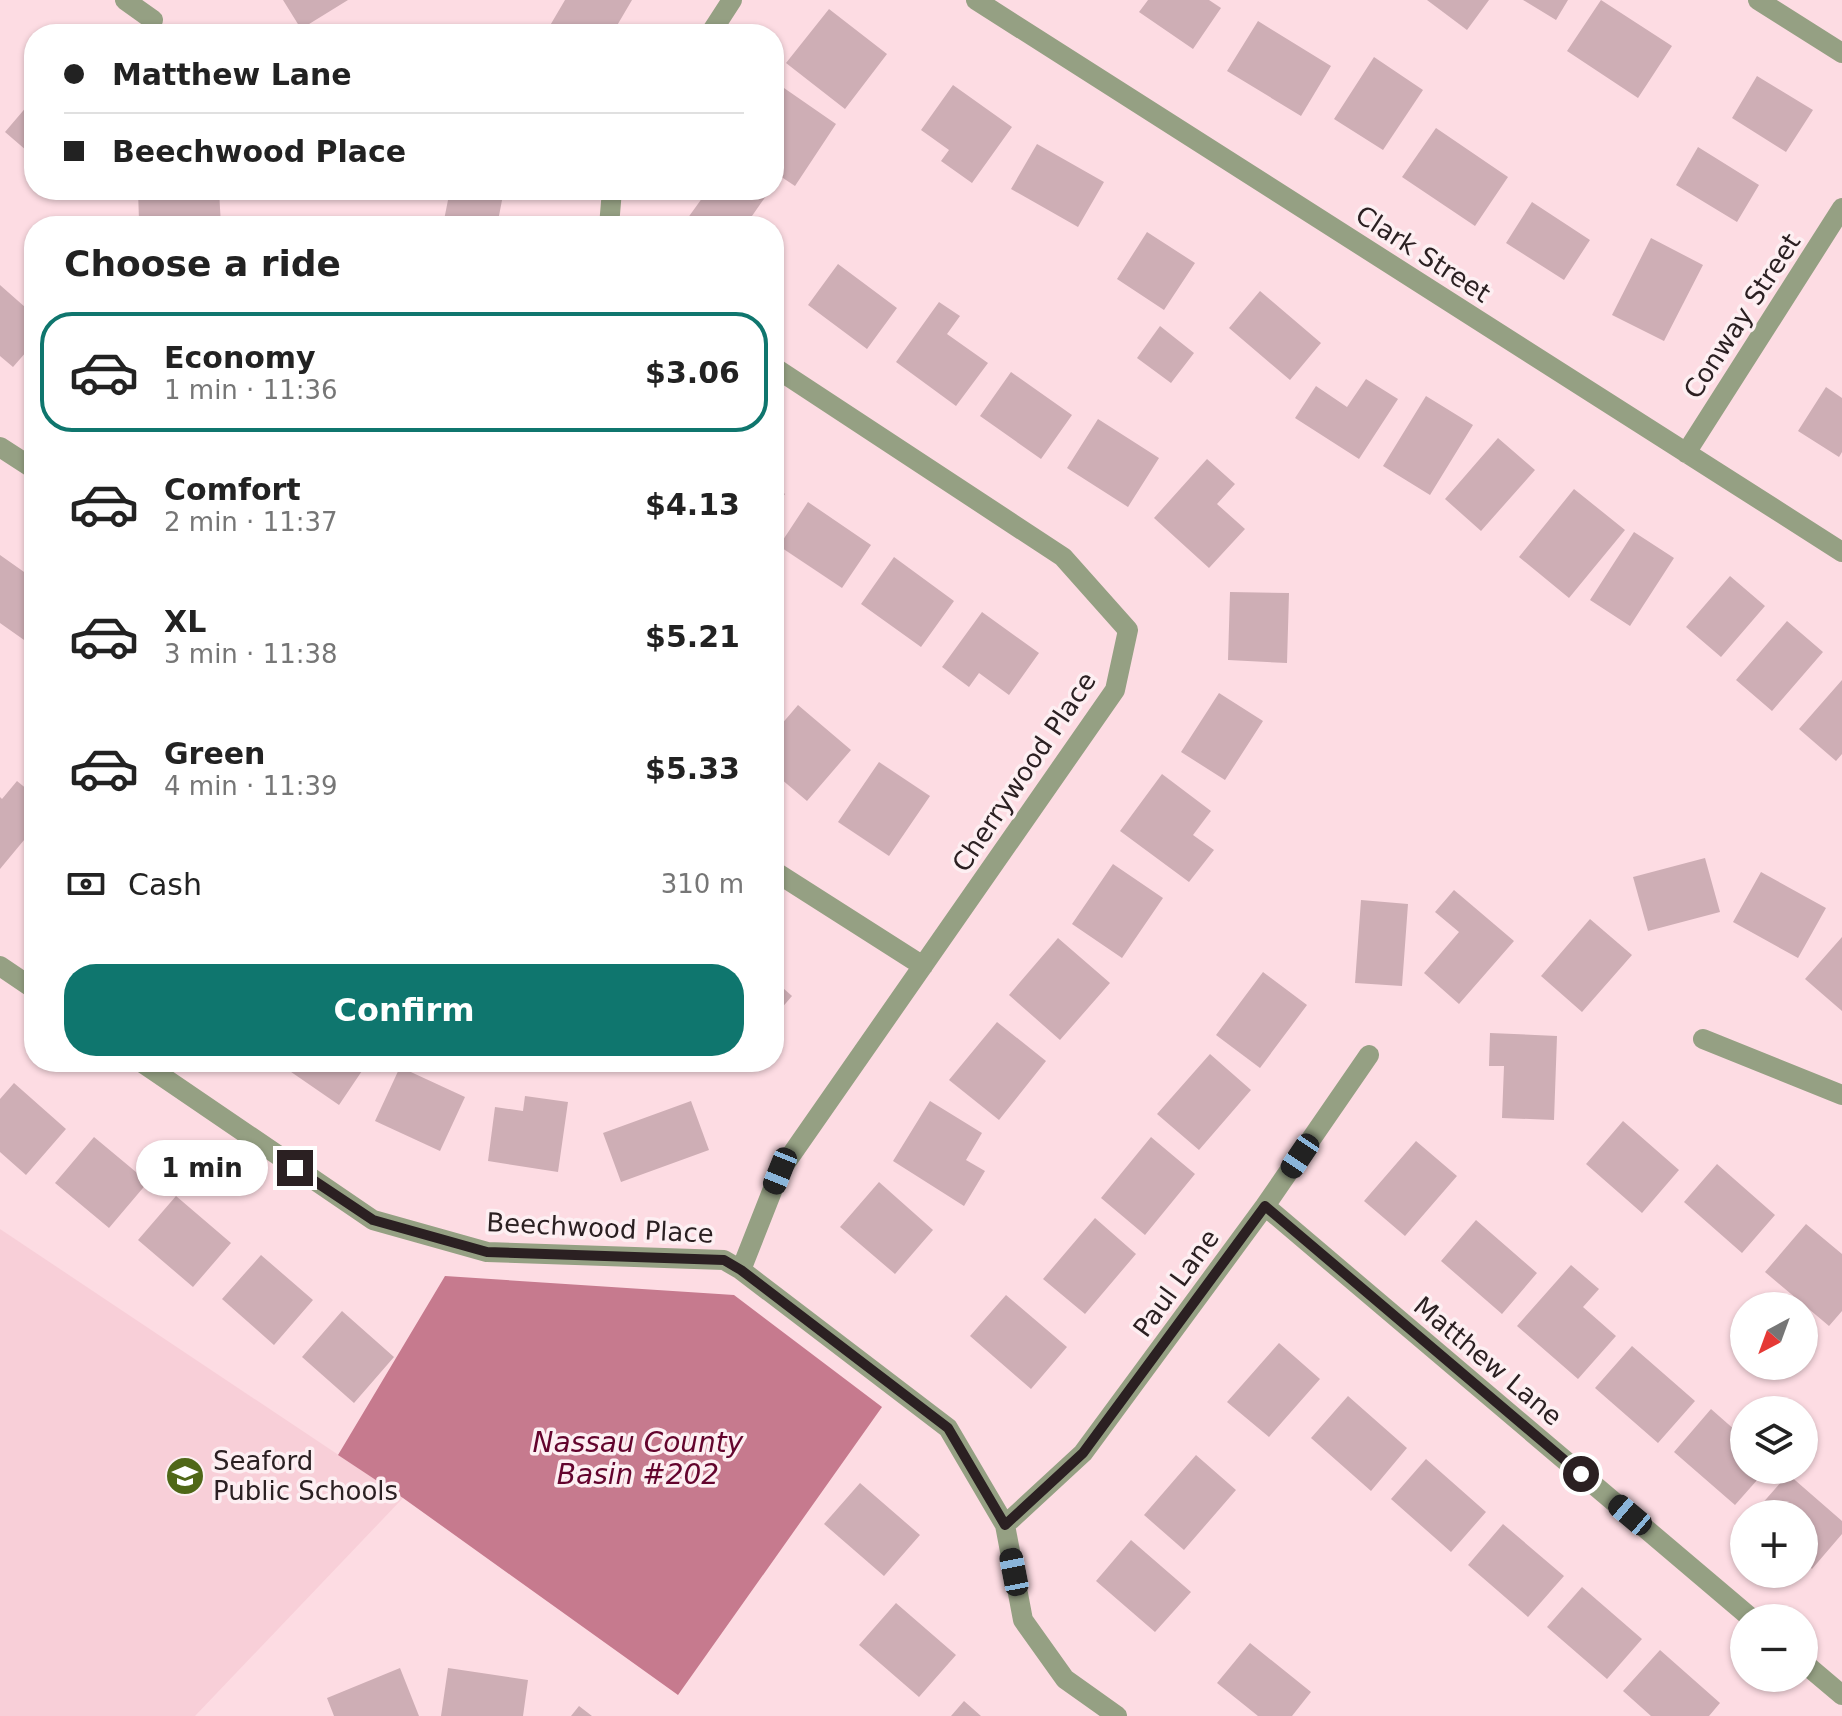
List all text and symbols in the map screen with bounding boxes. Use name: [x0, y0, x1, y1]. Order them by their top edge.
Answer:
text: Matthew Lane: [112, 57, 352, 92]
text: Beechwood Place: [112, 134, 406, 169]
street label: Clark Street: [1350, 199, 1496, 309]
street label: Conway Street: [1678, 228, 1806, 404]
text: Choose a ride: [64, 243, 341, 284]
icon: car: [68, 336, 140, 408]
text: Economy: [164, 340, 316, 375]
text: $3.06: [645, 355, 740, 390]
text: 1 min · 11:36: [164, 375, 338, 405]
icon: car: [68, 468, 140, 540]
text: Comfort: [164, 472, 301, 507]
text: $4.13: [645, 487, 740, 522]
text: 2 min · 11:37: [164, 507, 338, 537]
icon: car: [68, 600, 140, 672]
text: XL: [164, 604, 206, 639]
text: $5.21: [645, 619, 740, 654]
text: 3 min · 11:38: [164, 639, 338, 669]
street label: Cherrywood Place: [946, 667, 1102, 877]
icon: car: [68, 732, 140, 804]
text: Green: [164, 736, 265, 771]
text: $5.33: [645, 751, 740, 786]
text: 4 min · 11:39: [164, 771, 338, 801]
icon: cash: [64, 862, 108, 906]
text: Cash: [128, 867, 202, 902]
text: 310 m: [661, 869, 744, 899]
button: Confirm: [64, 964, 744, 1056]
car: [1277, 1129, 1323, 1183]
callout: 1 min: [135, 1140, 267, 1196]
car: [760, 1144, 800, 1198]
route end: [277, 1150, 313, 1186]
text: 1 min: [161, 1153, 243, 1183]
street label: Beechwood Place: [486, 1207, 714, 1249]
street label: Paul Lane: [1127, 1223, 1225, 1343]
street label: Matthew Lane: [1408, 1290, 1568, 1432]
north arrow: [1730, 1292, 1818, 1380]
map controls: [1730, 1292, 1818, 1692]
button: layers: [1730, 1396, 1818, 1484]
water label: Nassau County Basin #202: [533, 1426, 744, 1491]
place label: Seaford Public Schools: [213, 1446, 398, 1506]
school or university icon: Seaford Public Schools: [164, 1455, 206, 1497]
route start: [1563, 1456, 1599, 1492]
car: [1604, 1490, 1656, 1540]
button: +: [1730, 1500, 1818, 1588]
car: [998, 1546, 1030, 1598]
button: −: [1730, 1604, 1818, 1692]

